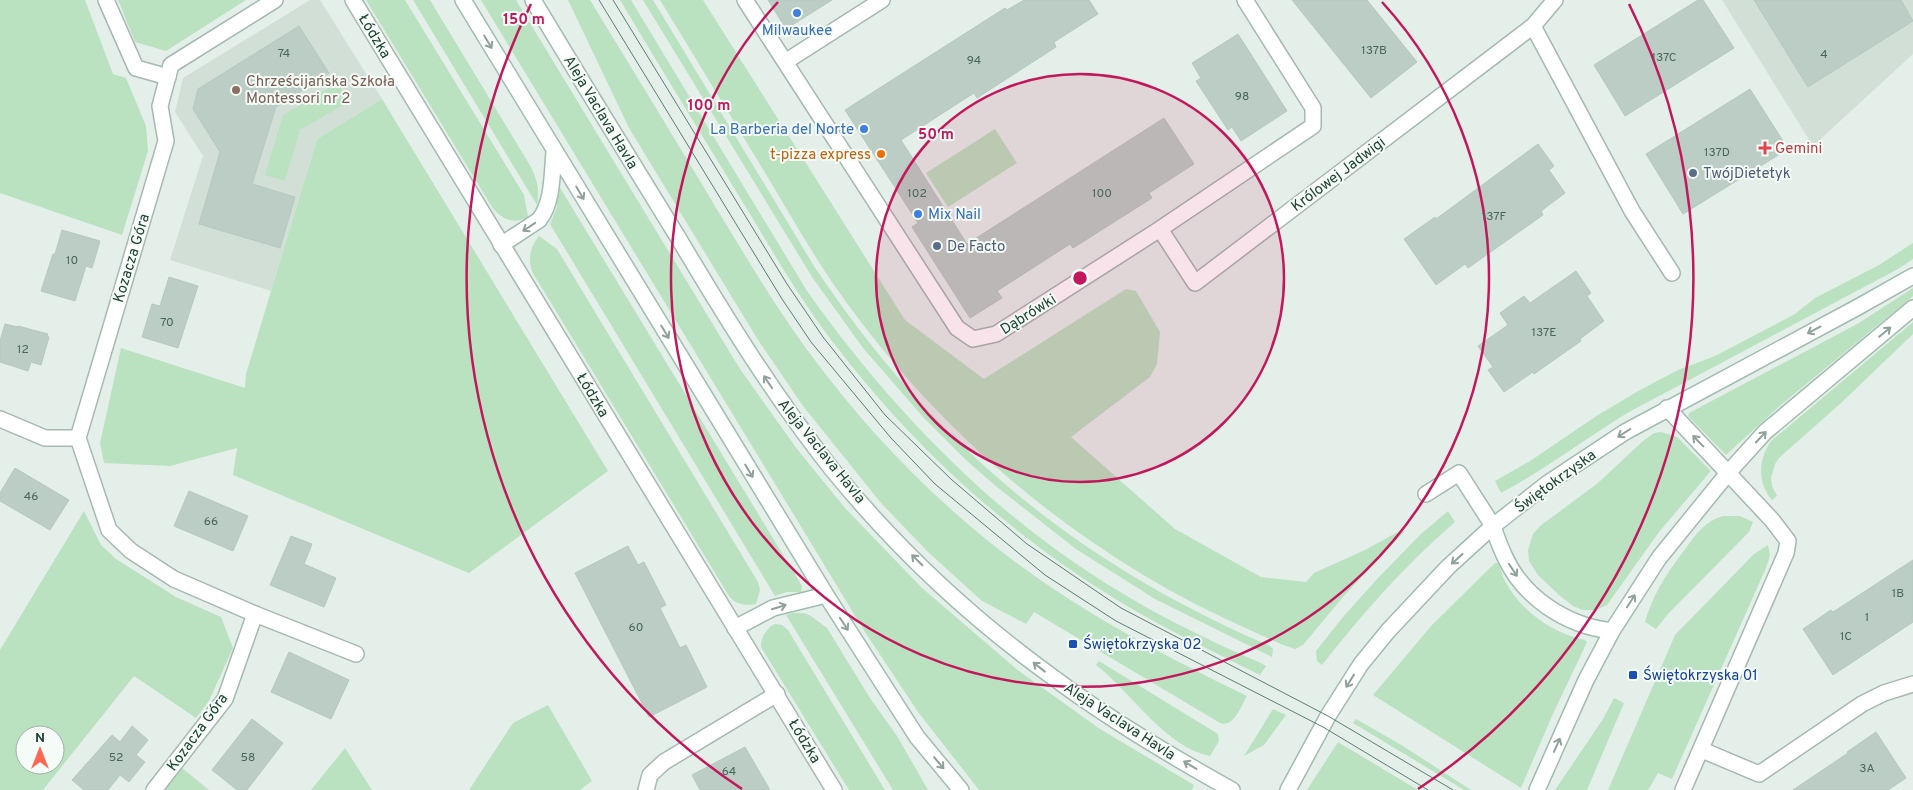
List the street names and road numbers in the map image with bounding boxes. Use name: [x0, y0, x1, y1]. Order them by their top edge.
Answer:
street label: Łódzka: [353, 11, 394, 62]
street label: Aleja Vaclava Havla: [558, 53, 641, 173]
street label: Królowej Jadwigi: [1288, 133, 1390, 217]
street label: Kozacza Góra: [110, 212, 155, 305]
street label: Dąbrówki: [997, 291, 1060, 340]
street label: Łódzka: [571, 370, 612, 421]
street label: Aleja Vaclava Havla: [773, 396, 869, 508]
street label: Świętokrzyska: [1510, 445, 1600, 518]
street label: Aleja Vaclava Havla: [1060, 679, 1179, 765]
street label: Kozacza Góra: [164, 690, 233, 776]
street label: Łódzka: [783, 716, 824, 767]

